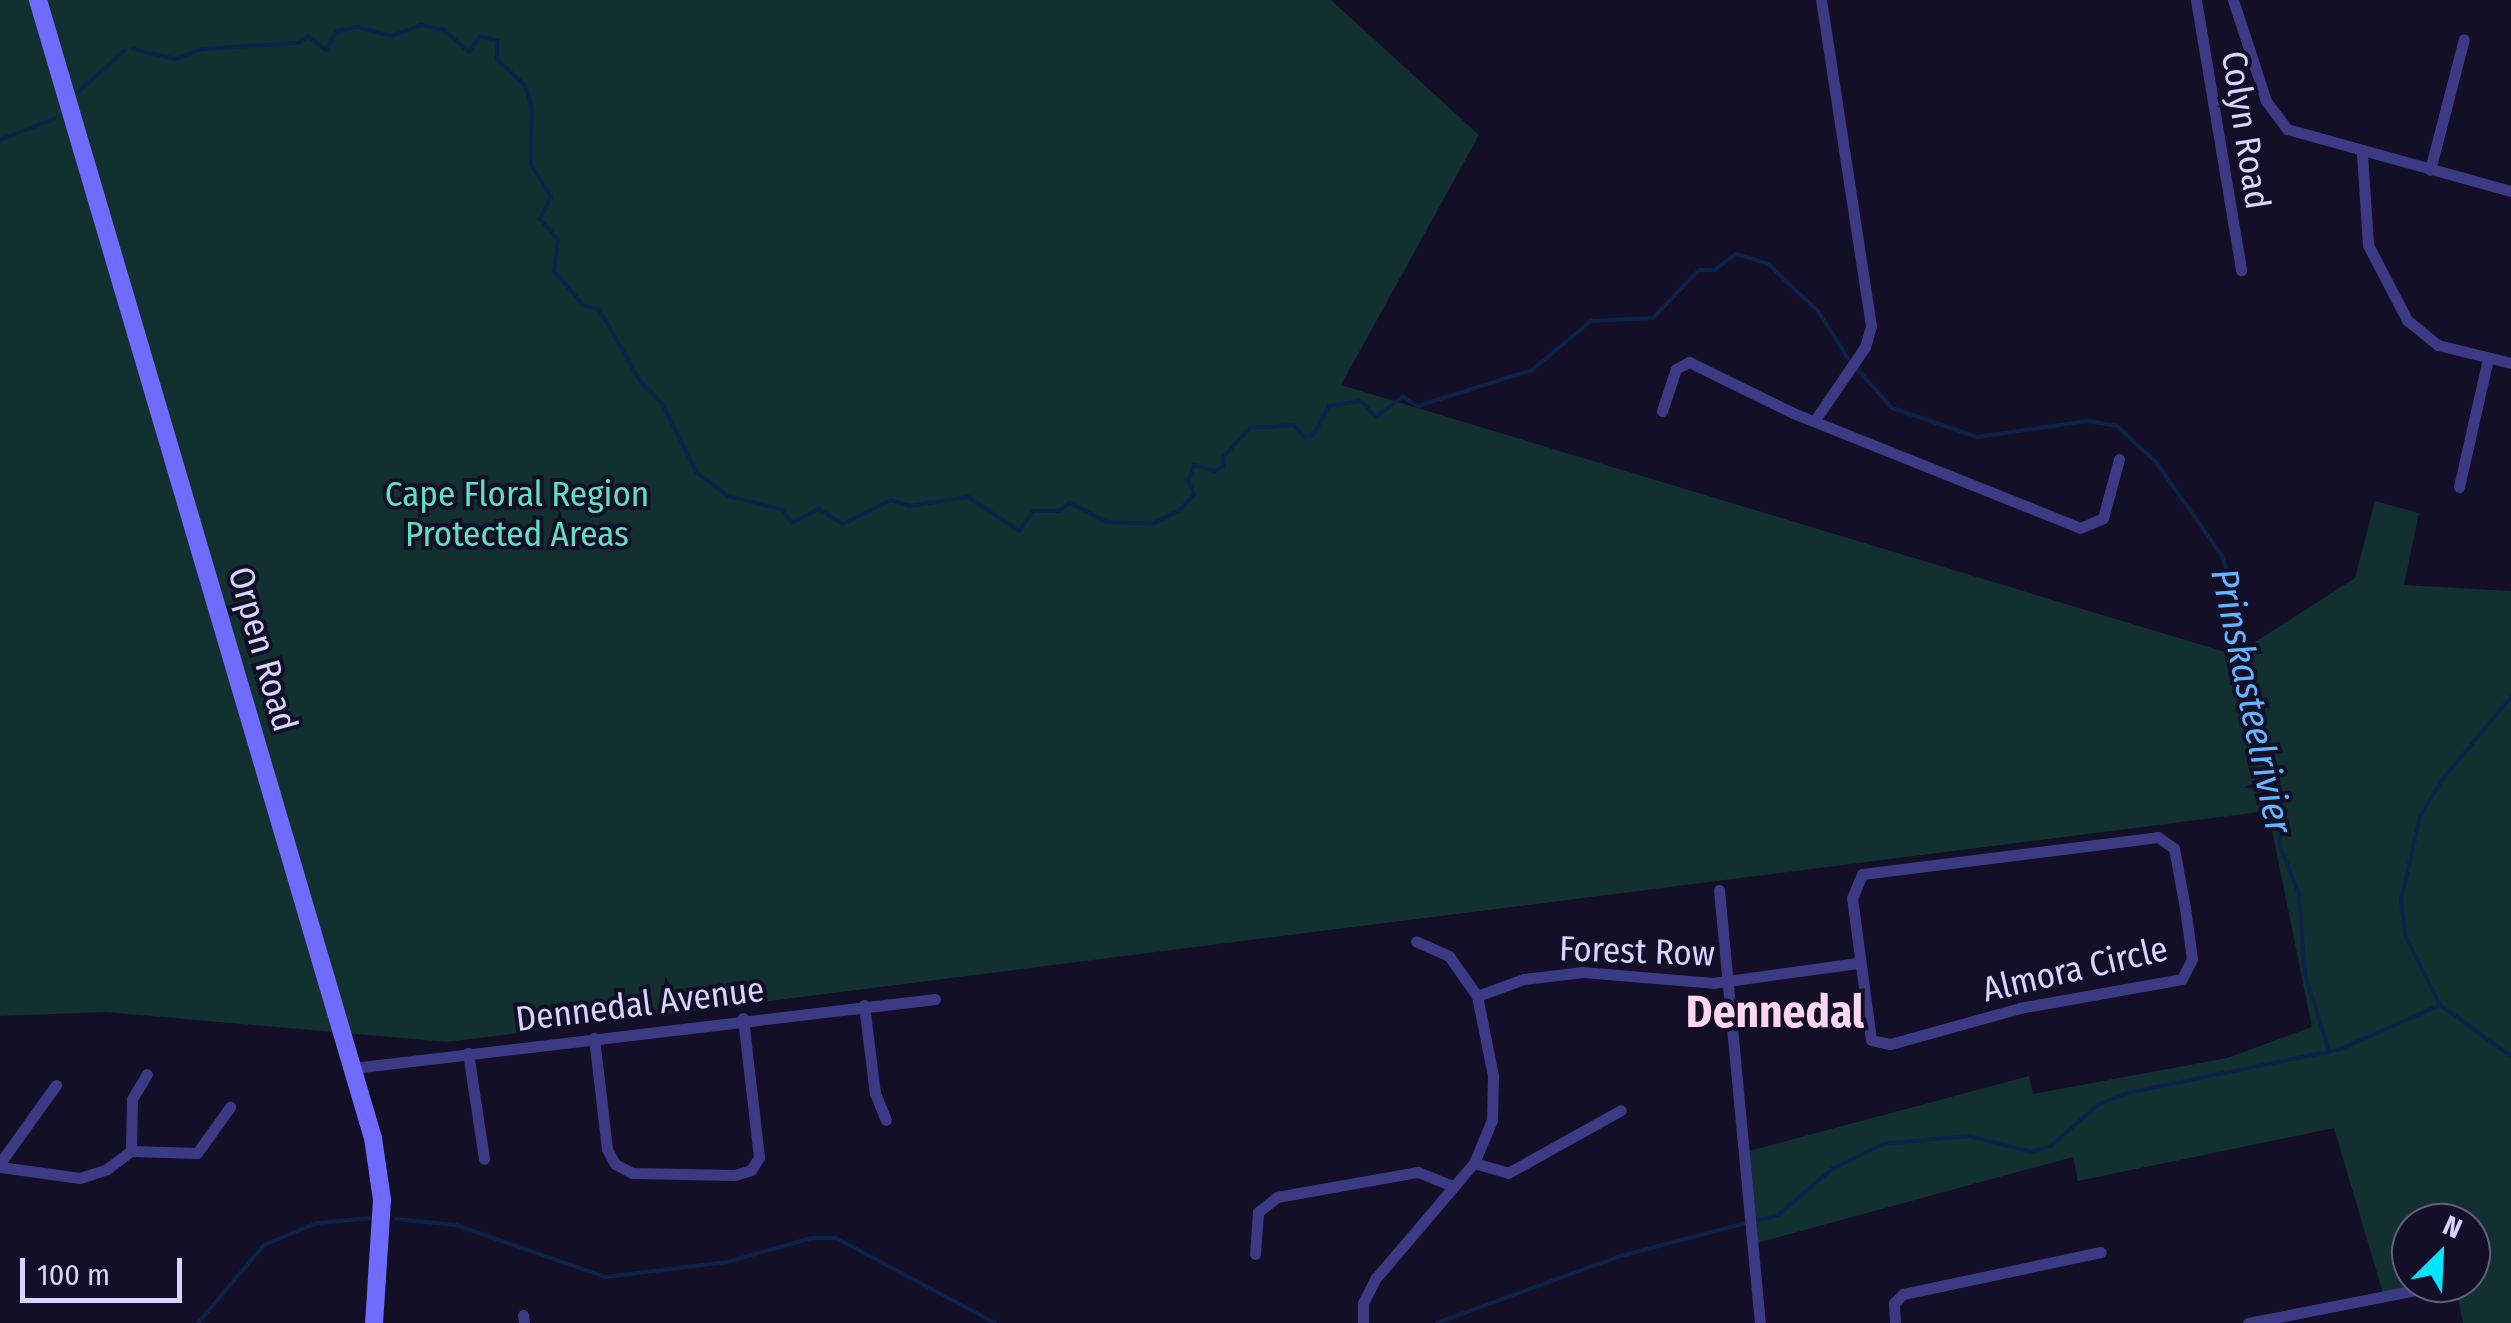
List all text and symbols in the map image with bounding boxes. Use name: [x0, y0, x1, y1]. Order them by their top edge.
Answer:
street label: Colyn Road: [2213, 48, 2279, 212]
park label: Cape Floral Region Protected Areas: [385, 473, 649, 555]
street label: Orpen Road: [219, 562, 307, 736]
water label: Prinskasteelrivier: [2201, 564, 2301, 838]
street label: Forest Row: [1559, 927, 1715, 975]
street label: Almora Circle: [1978, 927, 2172, 1011]
street label: Dennedal Avenue: [513, 968, 767, 1040]
district label: Dennedal: [1686, 986, 1864, 1040]
north arrow: [2391, 1203, 2491, 1303]
text: N: [2438, 1208, 2467, 1245]
scale bar: [25, 1238, 188, 1300]
text: 100 m: [37, 1257, 110, 1293]

